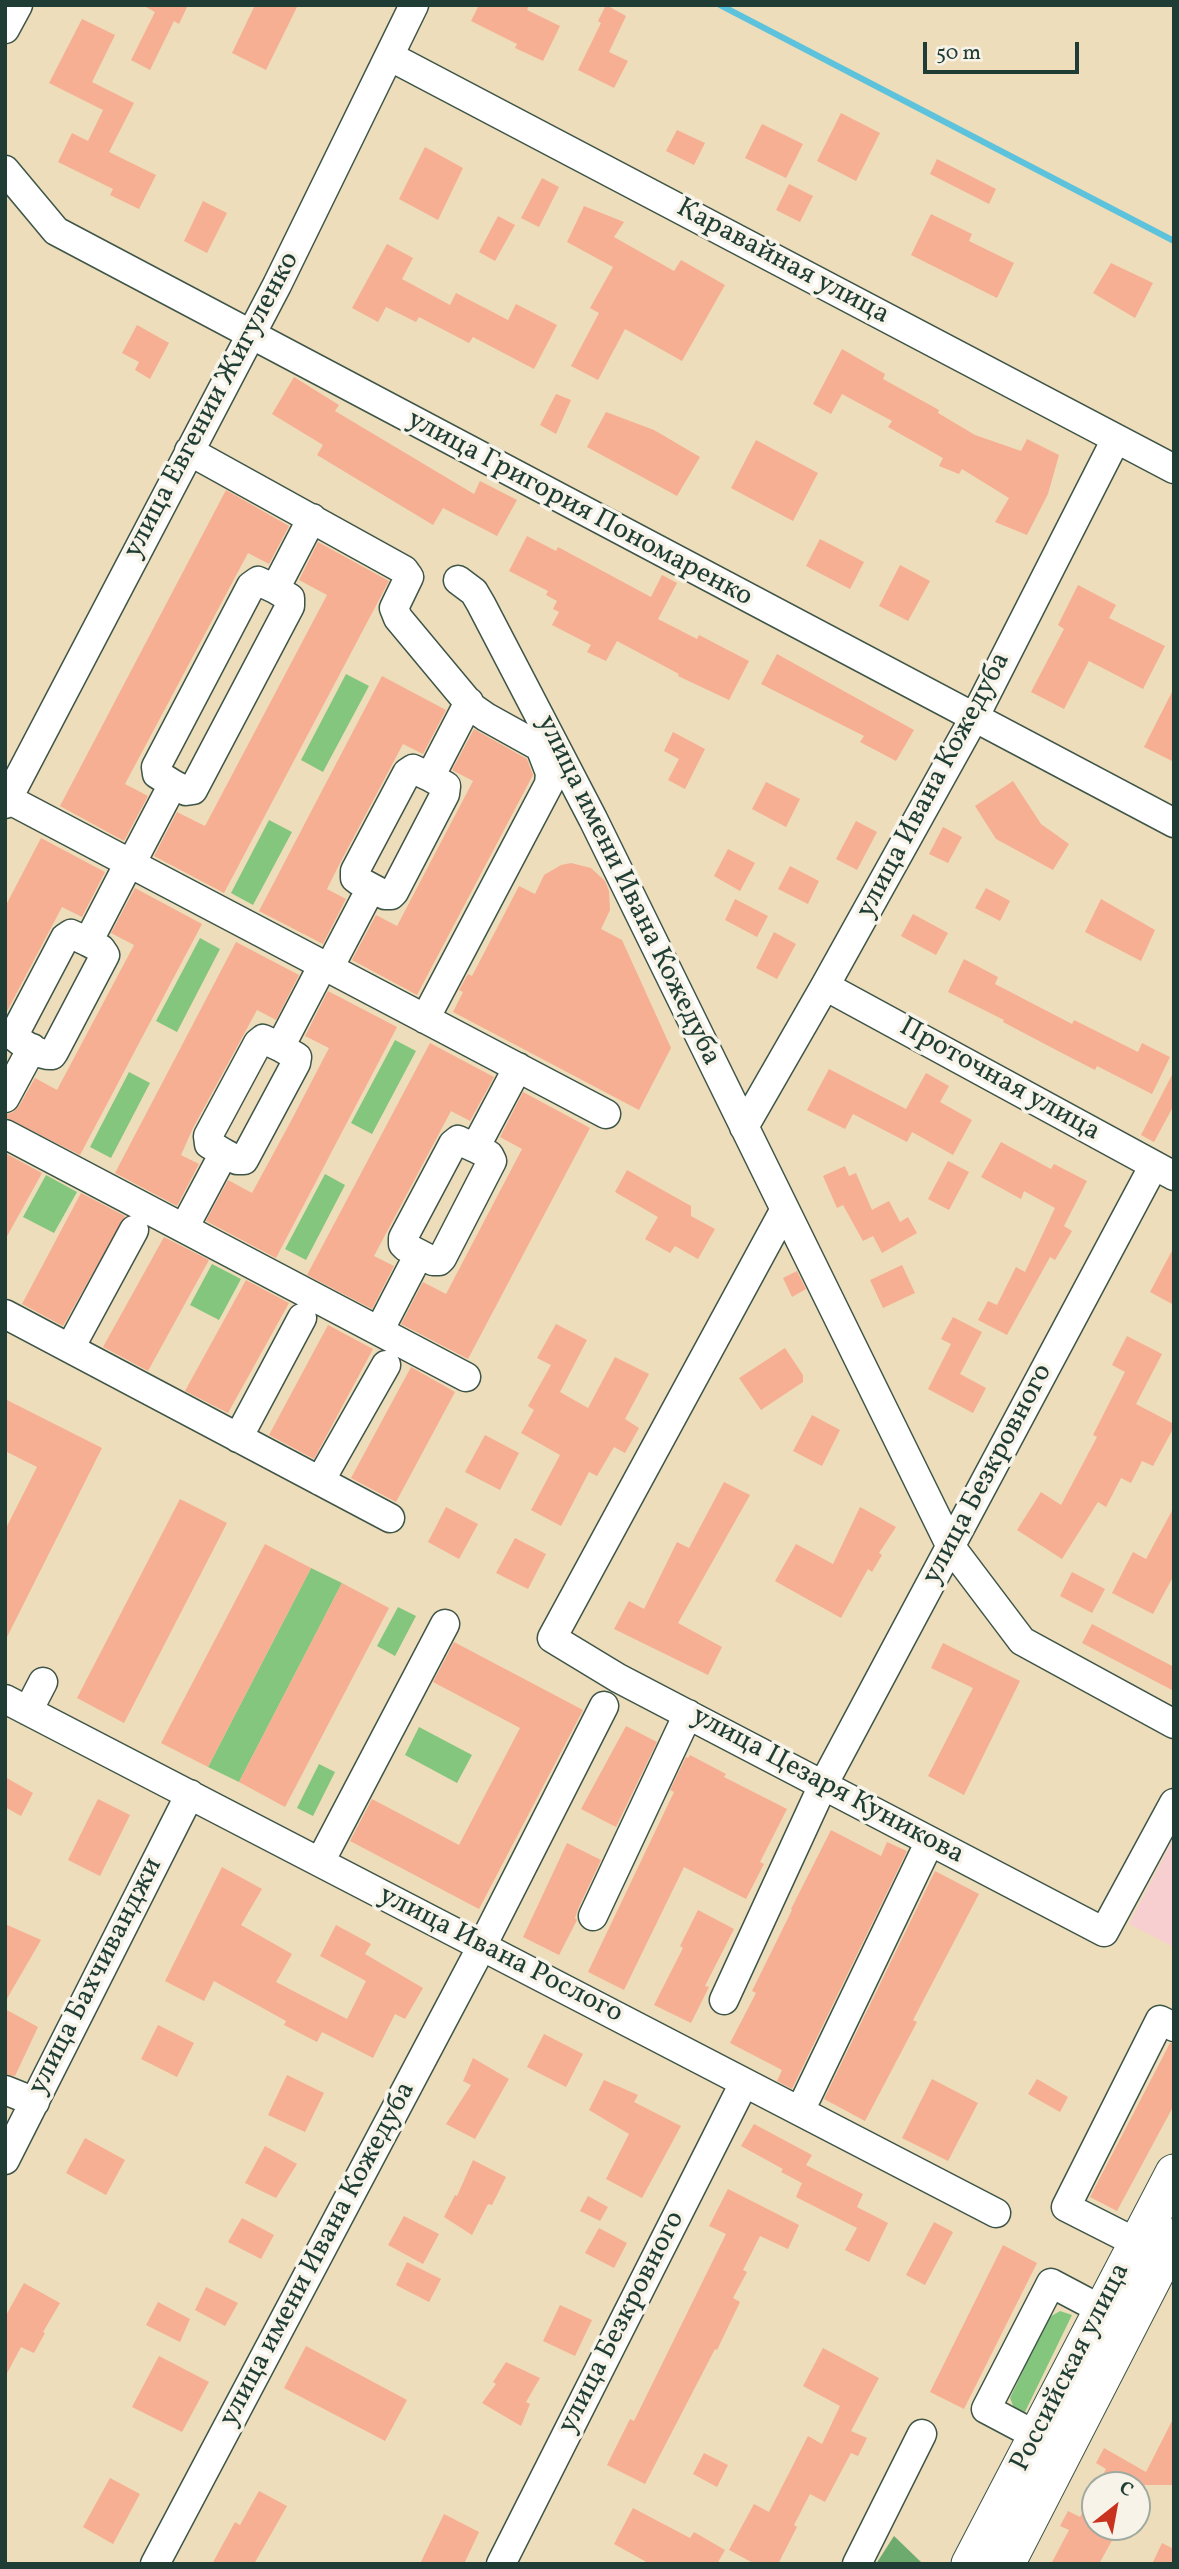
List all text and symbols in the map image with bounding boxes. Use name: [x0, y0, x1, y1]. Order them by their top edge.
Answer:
scale bar: [927, 28, 1083, 72]
text: 50 m: [936, 39, 981, 68]
street label: Каравайная улица: [670, 193, 894, 333]
street label: улица Евгении Жигуленко: [118, 247, 308, 565]
street label: улица Григория Пономаренко: [400, 404, 758, 616]
street label: улица Ивана Кожедуба: [851, 647, 1019, 925]
street label: улица имени Ивана Кожедуба: [527, 710, 727, 1072]
street label: Проточная улица: [893, 1012, 1105, 1150]
street label: улица Безкровного: [917, 1359, 1061, 1591]
street label: улица Цезаря Куникова: [685, 1701, 969, 1873]
street label: улица Бахчиванджи: [23, 1853, 171, 2101]
street label: улица Ивана Рослого: [372, 1880, 628, 2032]
street label: улица имени Ивана Кожедуба: [214, 2077, 424, 2433]
street label: улица Безкровного: [552, 2206, 694, 2440]
street label: Российская улица: [1005, 2258, 1139, 2478]
north arrow: [1081, 2471, 1151, 2541]
text: С: [1114, 2475, 1138, 2504]

